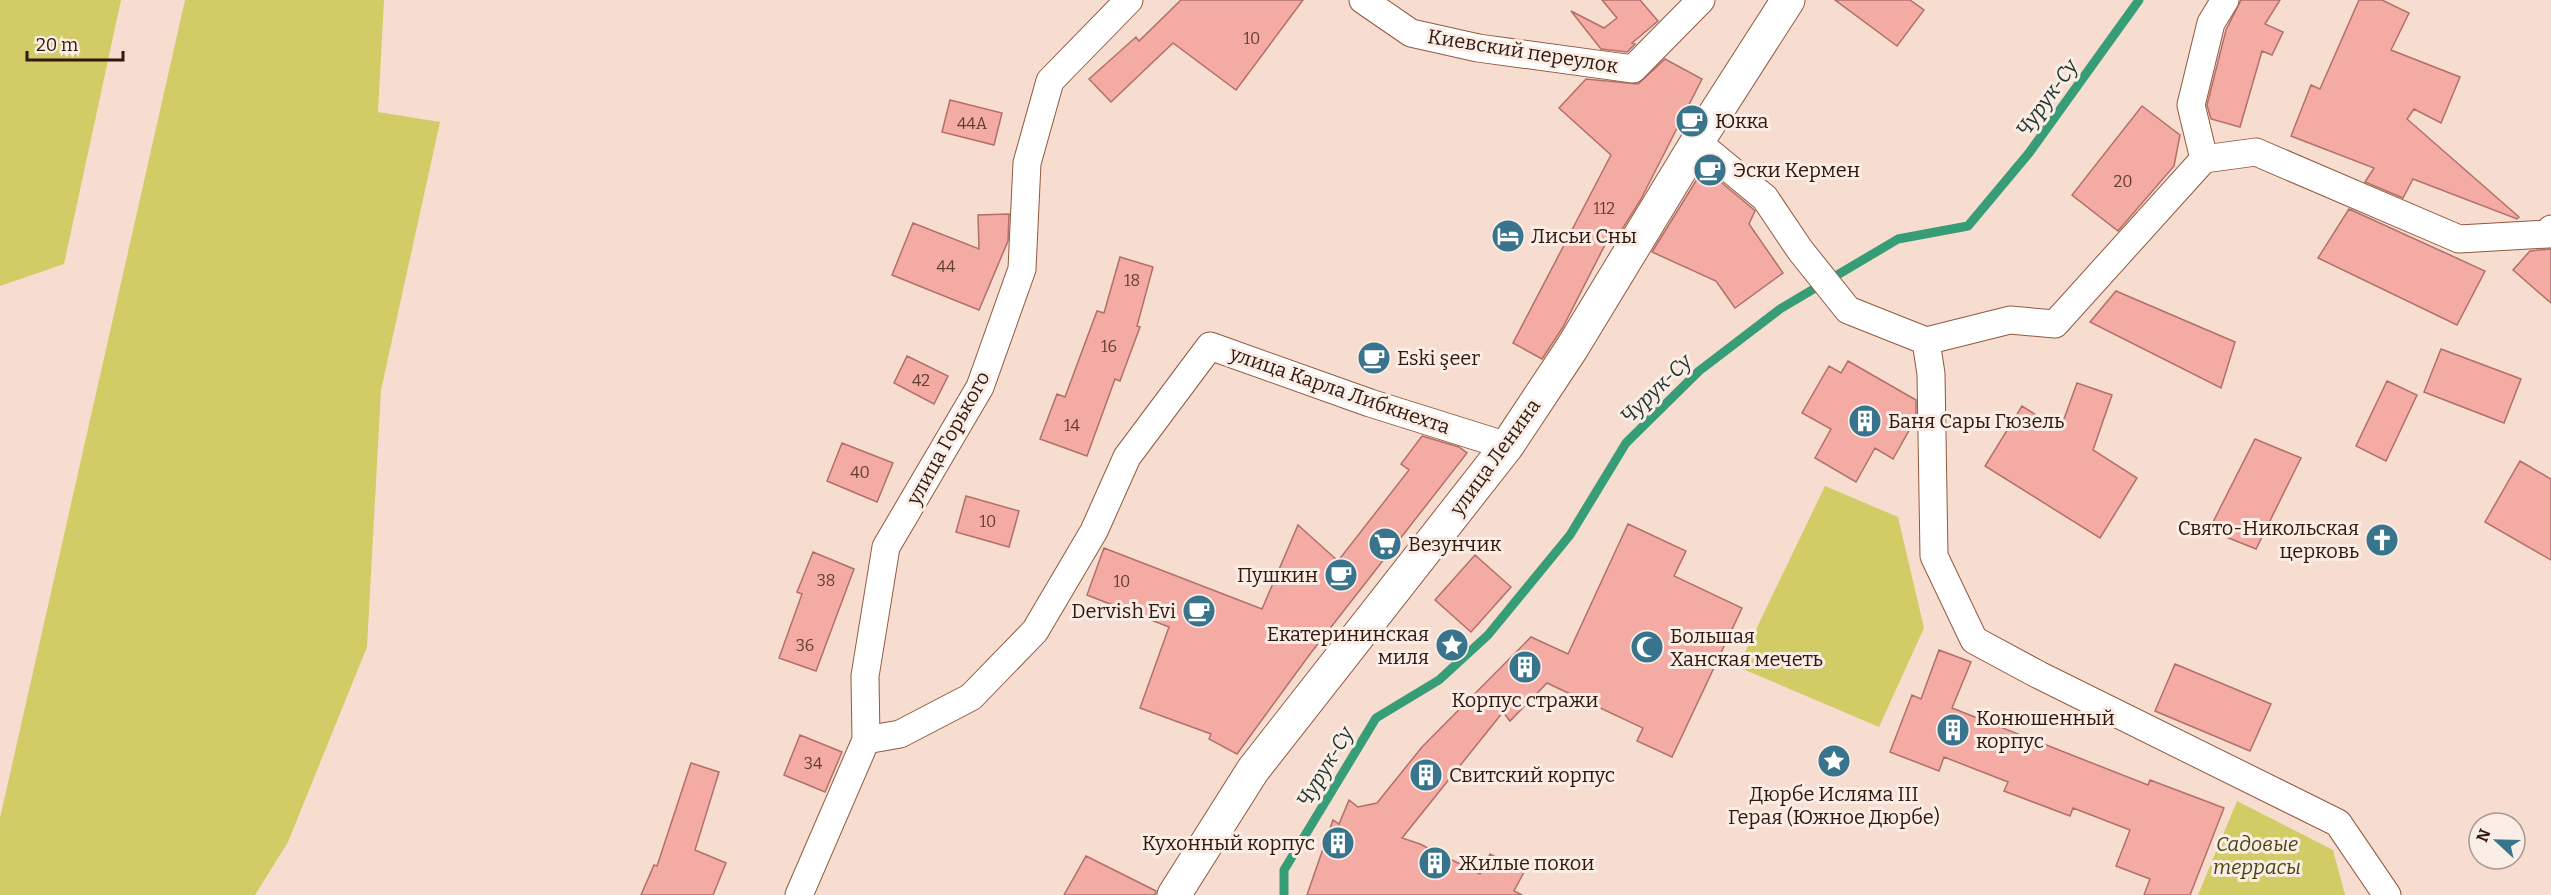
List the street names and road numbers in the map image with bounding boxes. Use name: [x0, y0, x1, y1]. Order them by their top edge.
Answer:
street label: Киевский переулок: [1426, 24, 1620, 78]
street label: улица Карла Либкнехта: [1226, 341, 1453, 439]
street label: улица Горького: [901, 367, 995, 510]
street label: улица Ленина: [1444, 394, 1545, 521]

